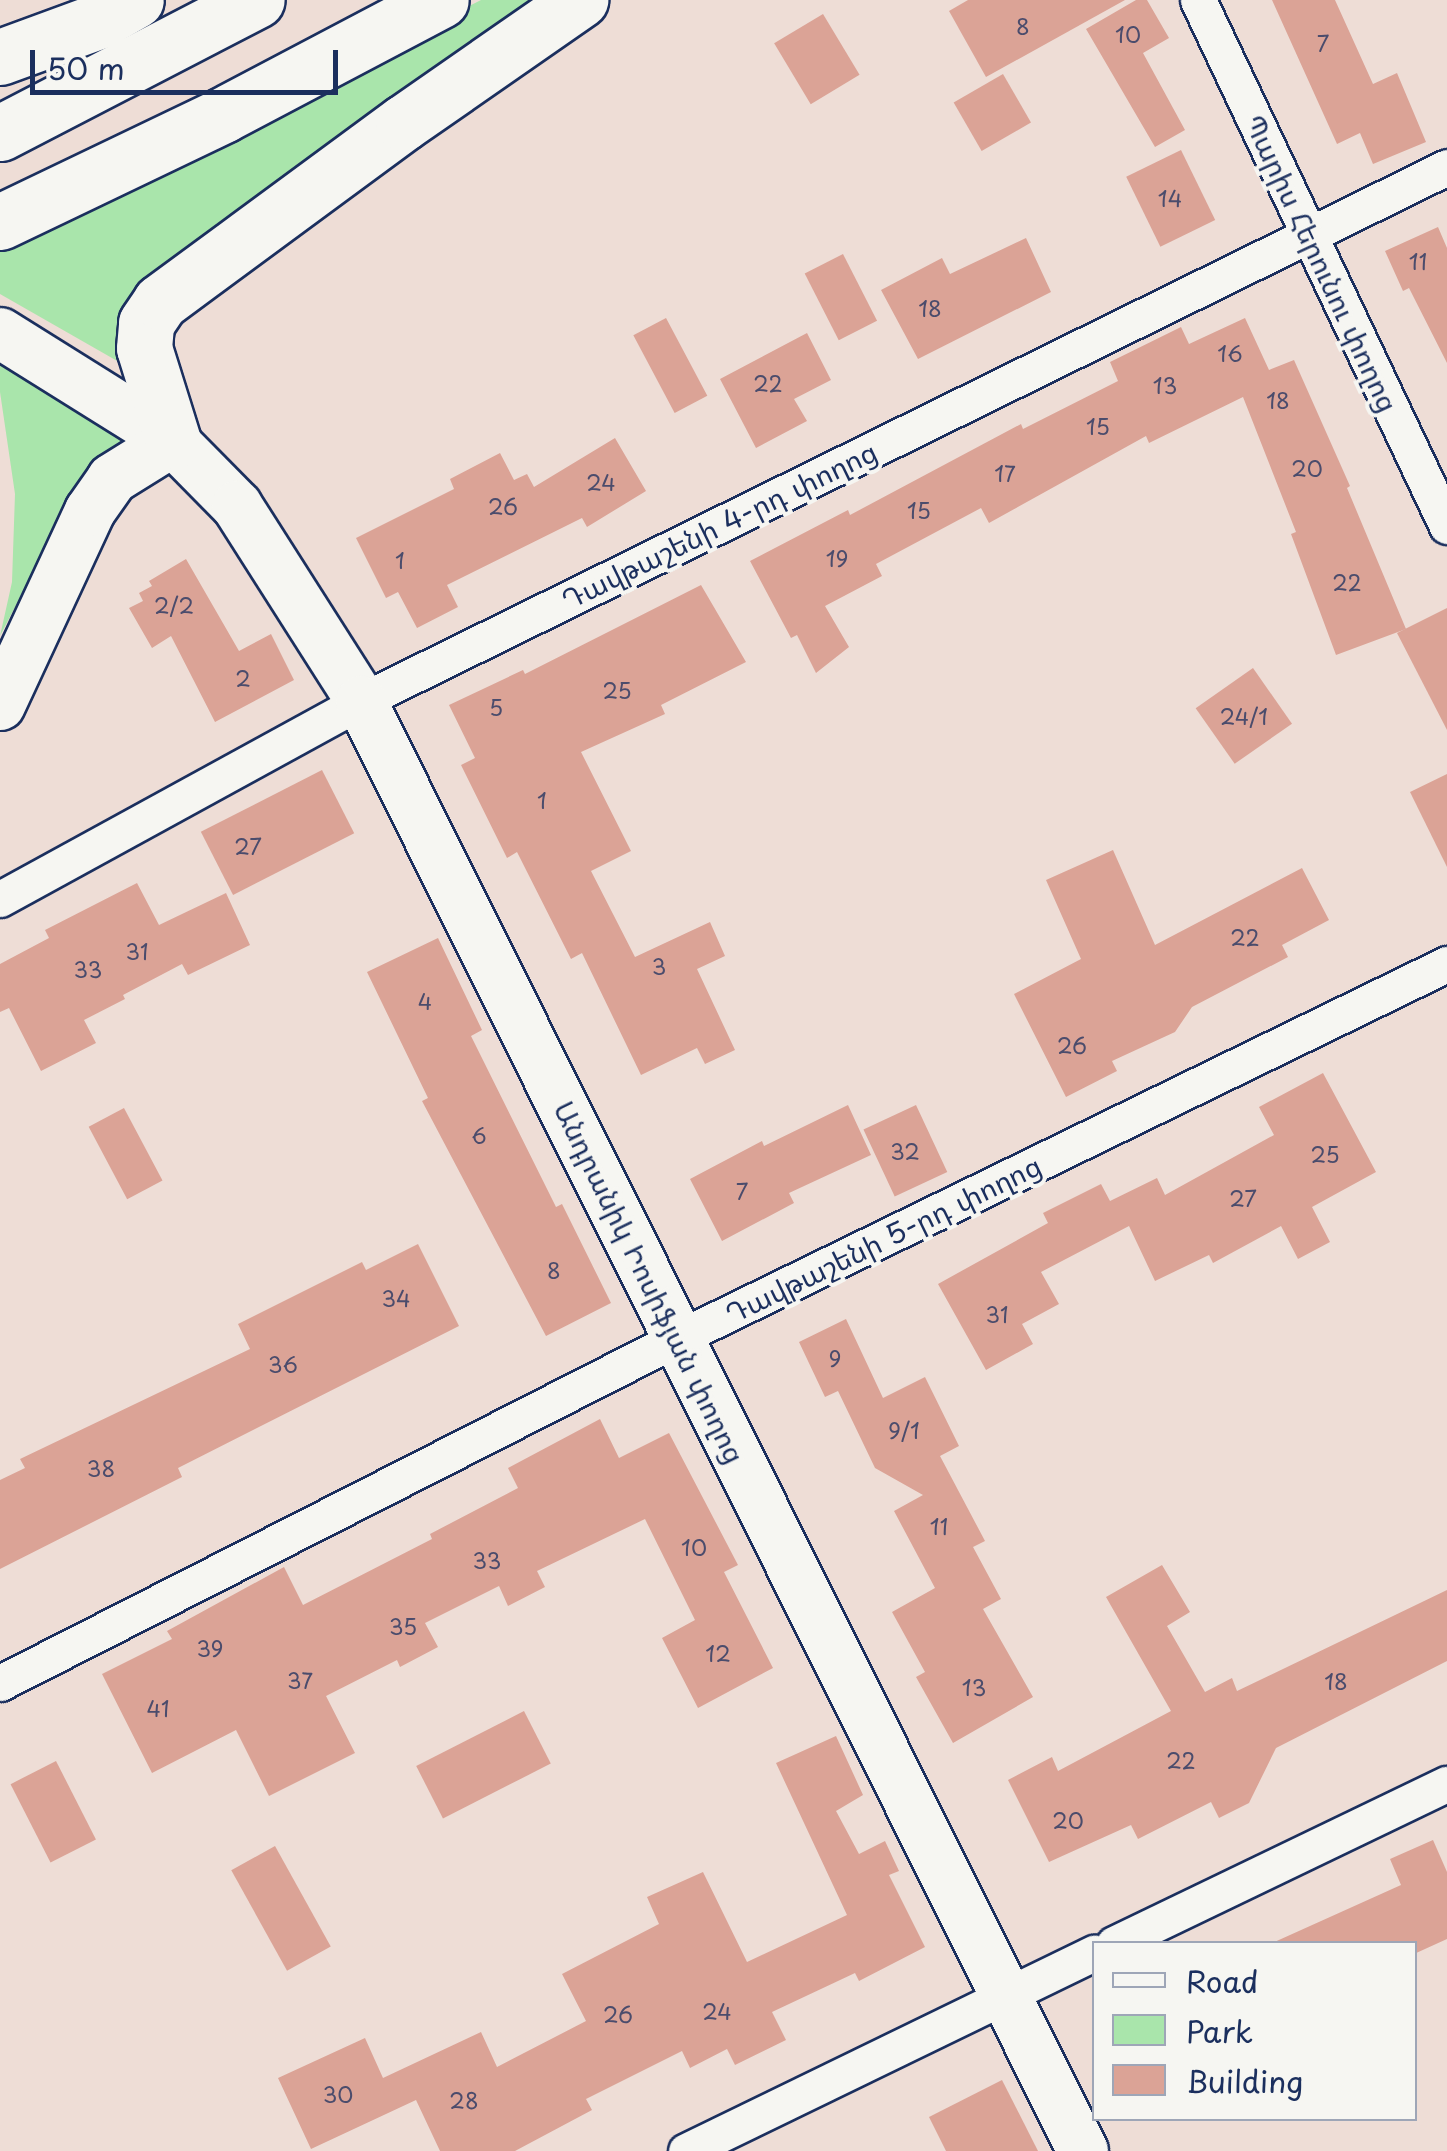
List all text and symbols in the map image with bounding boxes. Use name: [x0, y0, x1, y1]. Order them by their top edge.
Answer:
house number: 8: [1016, 13, 1030, 39]
house number: 10: [1115, 21, 1141, 47]
scale bar: [35, 30, 342, 92]
house number: 7: [1317, 30, 1329, 56]
text: 50 m: [47, 45, 125, 90]
street label: Պարիս Հերունու փողոց: [1238, 109, 1406, 417]
house number: 14: [1158, 185, 1182, 211]
house number: 11: [1409, 248, 1427, 274]
house number: 18: [918, 295, 942, 321]
house number: 16: [1217, 340, 1243, 366]
house number: 22: [753, 370, 783, 396]
house number: 13: [1153, 372, 1177, 398]
house number: 18: [1266, 387, 1290, 413]
house number: 15: [1086, 413, 1110, 439]
street label: Դավթաշենի 4-րդ փողոց: [556, 434, 882, 616]
house number: 20: [1291, 455, 1323, 481]
house number: 17: [994, 460, 1016, 486]
house number: 24: [586, 469, 616, 495]
house number: 26: [488, 493, 518, 519]
house number: 15: [907, 497, 931, 523]
house number: 19: [826, 545, 848, 571]
house number: 1: [395, 547, 405, 573]
house number: 22: [1332, 569, 1362, 595]
house number: 2/2: [154, 592, 194, 618]
house number: 2: [235, 665, 251, 691]
house number: 25: [602, 677, 632, 703]
house number: 5: [489, 694, 503, 720]
house number: 24/1: [1220, 703, 1268, 729]
house number: 1: [537, 787, 547, 813]
house number: 27: [234, 833, 262, 859]
house number: 22: [1230, 924, 1260, 950]
house number: 31: [125, 938, 149, 964]
house number: 3: [652, 953, 666, 979]
house number: 33: [74, 956, 102, 982]
house number: 4: [418, 988, 432, 1014]
house number: 26: [1057, 1032, 1087, 1058]
street label: Անդրանիկ Իոսիֆյան փողոց: [547, 1095, 753, 1469]
house number: 6: [471, 1122, 487, 1148]
house number: 32: [890, 1138, 920, 1164]
house number: 25: [1310, 1141, 1340, 1167]
street label: Դավթաշենի 5-րդ փողոց: [720, 1148, 1046, 1330]
house number: 7: [736, 1178, 748, 1204]
house number: 27: [1229, 1185, 1257, 1211]
house number: 8: [547, 1257, 561, 1283]
house number: 34: [381, 1285, 411, 1311]
house number: 31: [985, 1301, 1009, 1327]
house number: 9: [829, 1345, 841, 1371]
house number: 36: [268, 1351, 298, 1377]
house number: 9/1: [888, 1417, 920, 1443]
house number: 38: [87, 1455, 115, 1481]
house number: 11: [930, 1513, 948, 1539]
house number: 10: [681, 1534, 707, 1560]
house number: 33: [473, 1547, 501, 1573]
house number: 35: [389, 1613, 417, 1639]
house number: 39: [197, 1635, 223, 1661]
house number: 12: [705, 1640, 731, 1666]
house number: 37: [287, 1667, 313, 1693]
house number: 18: [1324, 1668, 1348, 1694]
house number: 13: [962, 1674, 986, 1700]
house number: 41: [146, 1695, 170, 1721]
house number: 22: [1166, 1747, 1196, 1773]
house number: 20: [1052, 1807, 1084, 1833]
legend: [1092, 1941, 1417, 2121]
text: Road: [1186, 1958, 1259, 2003]
house number: 24: [702, 1998, 732, 2024]
house number: 26: [603, 2001, 633, 2027]
text: Park: [1186, 2008, 1253, 2053]
text: Building: [1186, 2058, 1303, 2103]
house number: 30: [323, 2081, 353, 2107]
house number: 28: [449, 2087, 479, 2113]

